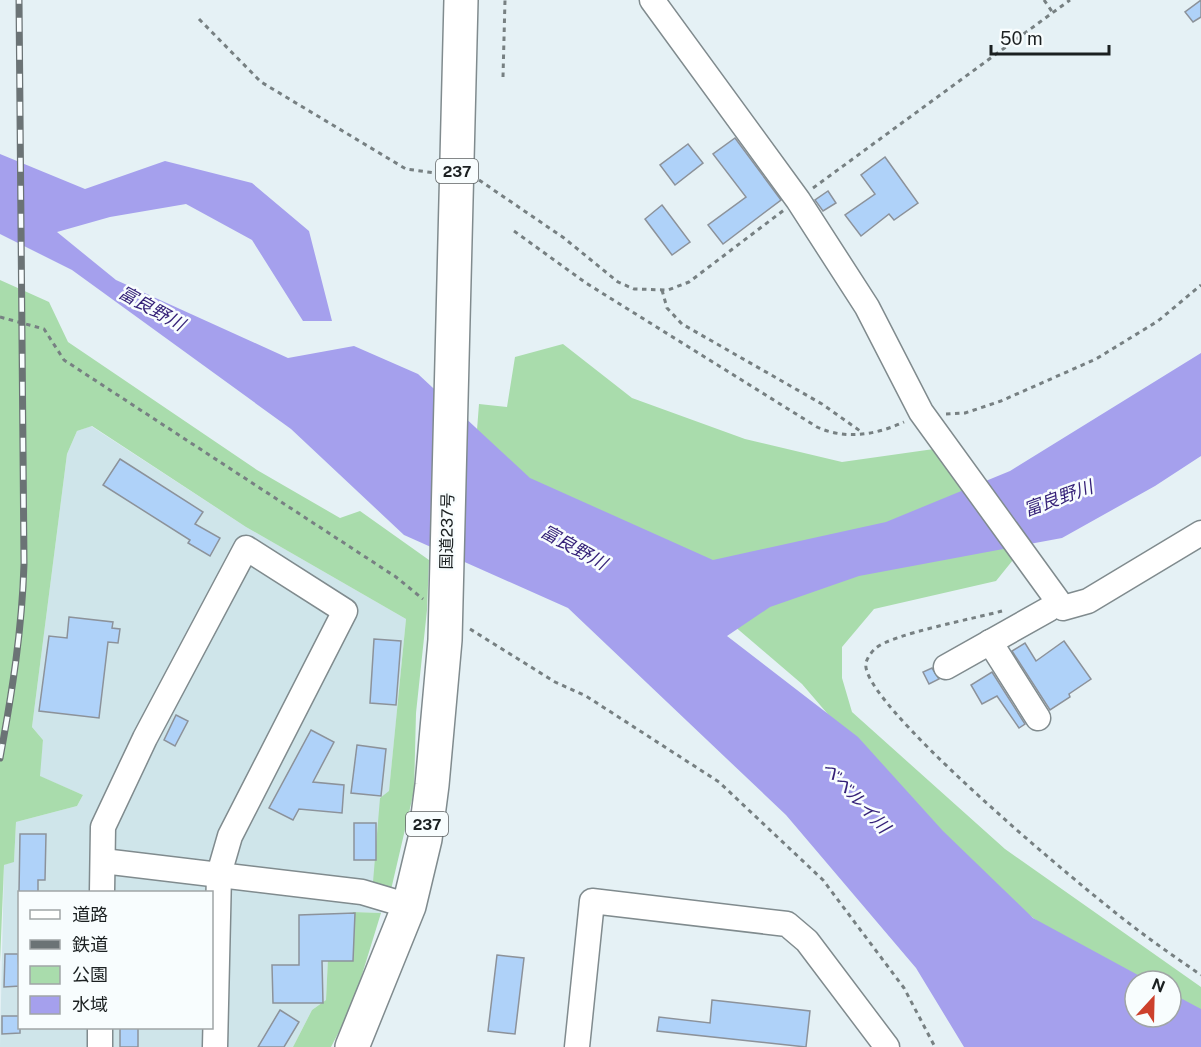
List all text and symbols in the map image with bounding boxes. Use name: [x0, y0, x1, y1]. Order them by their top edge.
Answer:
scale bar: [991, 18, 1110, 56]
text: 50 m: [1000, 28, 1043, 49]
road number: 237: [436, 159, 478, 183]
water label: 富良野川: [115, 281, 190, 336]
water label: 富良野川: [1021, 475, 1097, 520]
street label: 国道237号: [437, 492, 457, 570]
water label: 富良野川: [537, 520, 612, 575]
water label: ベベルイ川: [818, 757, 896, 839]
road number: 237: [406, 812, 448, 836]
legend: [18, 891, 213, 1029]
text: 道路: [72, 904, 108, 925]
text: 鉄道: [72, 934, 108, 955]
text: 公園: [72, 964, 108, 985]
north arrow: [1123, 969, 1183, 1029]
text: N: [1149, 974, 1168, 997]
text: 水域: [72, 994, 108, 1015]

